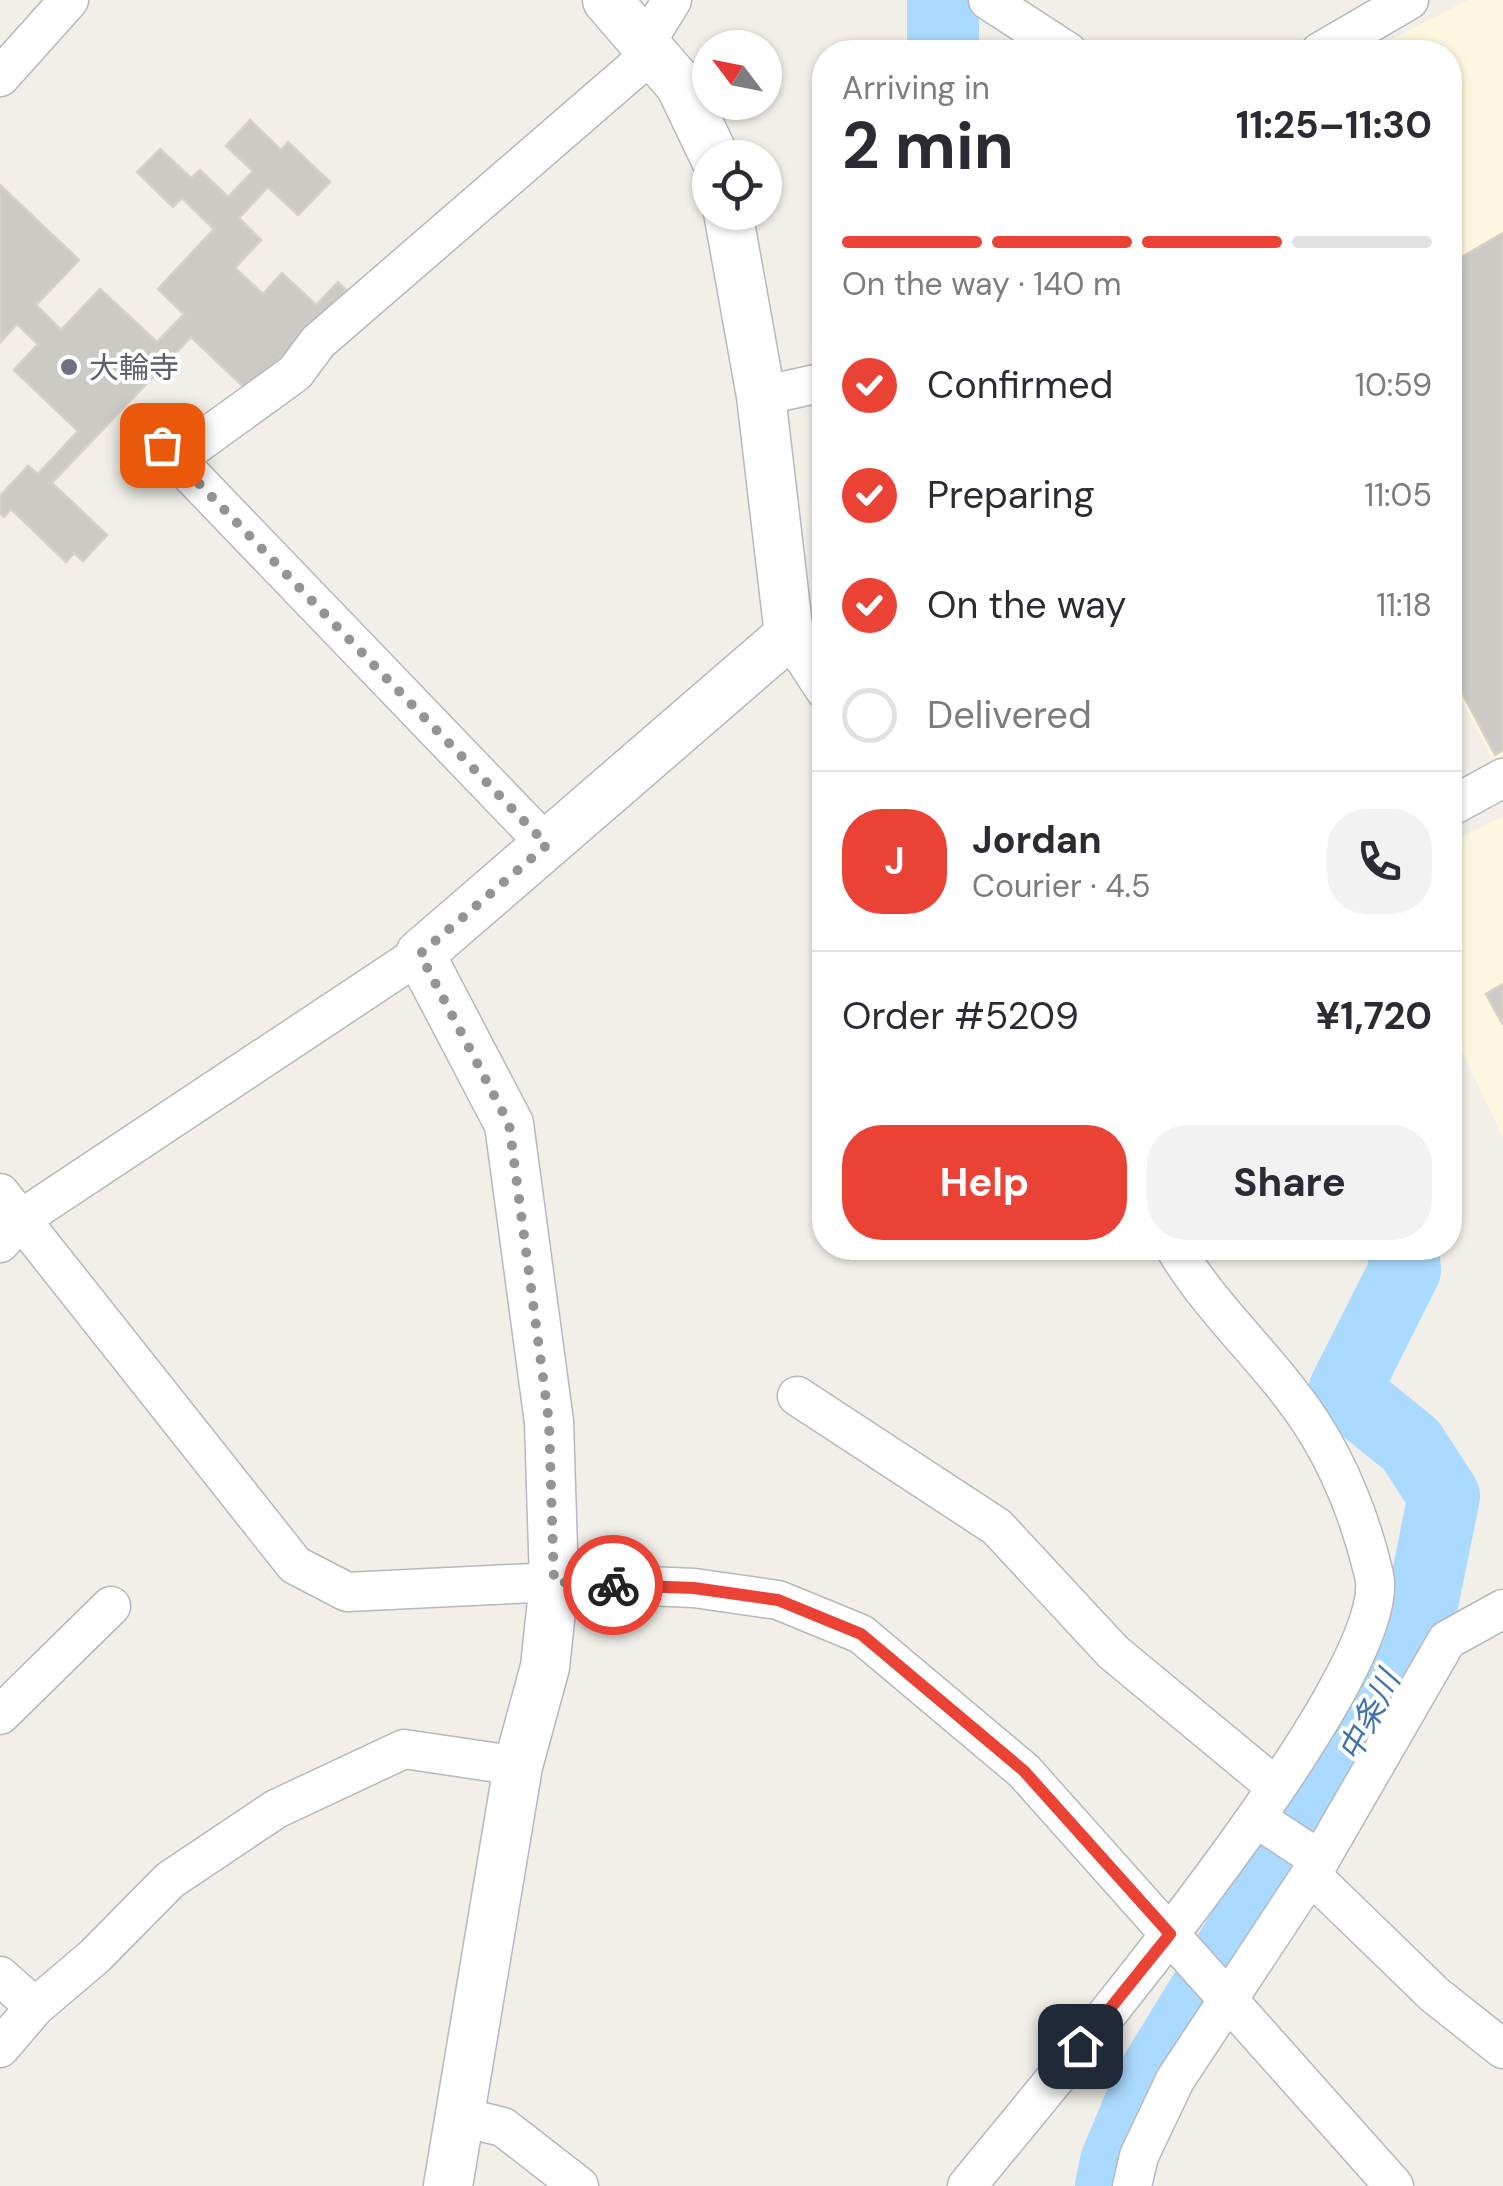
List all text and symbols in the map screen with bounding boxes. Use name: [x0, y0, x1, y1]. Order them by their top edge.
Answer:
north arrow: [692, 30, 782, 120]
map controls: [692, 30, 782, 230]
text: Arriving in: [842, 67, 990, 109]
text: 11:25–11:30: [1236, 100, 1432, 150]
text: 2 min: [842, 104, 1014, 188]
button: locate: [692, 140, 782, 230]
text: On the way · 140 m: [842, 263, 1122, 305]
place label: 大輪寺: [89, 348, 179, 387]
marker: 大輪寺: [58, 356, 80, 378]
icon: check: [842, 358, 897, 413]
text: Confirmed: [927, 360, 1113, 410]
text: 10:59: [1355, 364, 1432, 406]
pin: [120, 403, 205, 488]
icon: bag: [135, 418, 190, 473]
icon: check: [842, 468, 897, 523]
text: Preparing: [927, 470, 1095, 520]
text: 11:05: [1364, 474, 1432, 516]
icon: check: [842, 578, 897, 633]
text: On the way: [927, 580, 1126, 630]
text: 11:18: [1376, 584, 1432, 626]
text: Delivered: [927, 690, 1092, 740]
button: phone: [1327, 809, 1432, 914]
text: Jordan: [972, 815, 1102, 865]
text: J: [884, 836, 905, 886]
text: Courier · 4.5: [972, 865, 1150, 907]
text: Order #5209: [842, 991, 1079, 1041]
text: ¥1,720: [1316, 991, 1432, 1041]
button: Help: [842, 1125, 1127, 1240]
button: Share: [1147, 1125, 1432, 1240]
courier: [563, 1535, 663, 1635]
icon: bike: [586, 1558, 641, 1613]
water label: 中条川: [1328, 1661, 1411, 1768]
pin: [1038, 2004, 1123, 2089]
icon: home: [1053, 2019, 1108, 2074]

